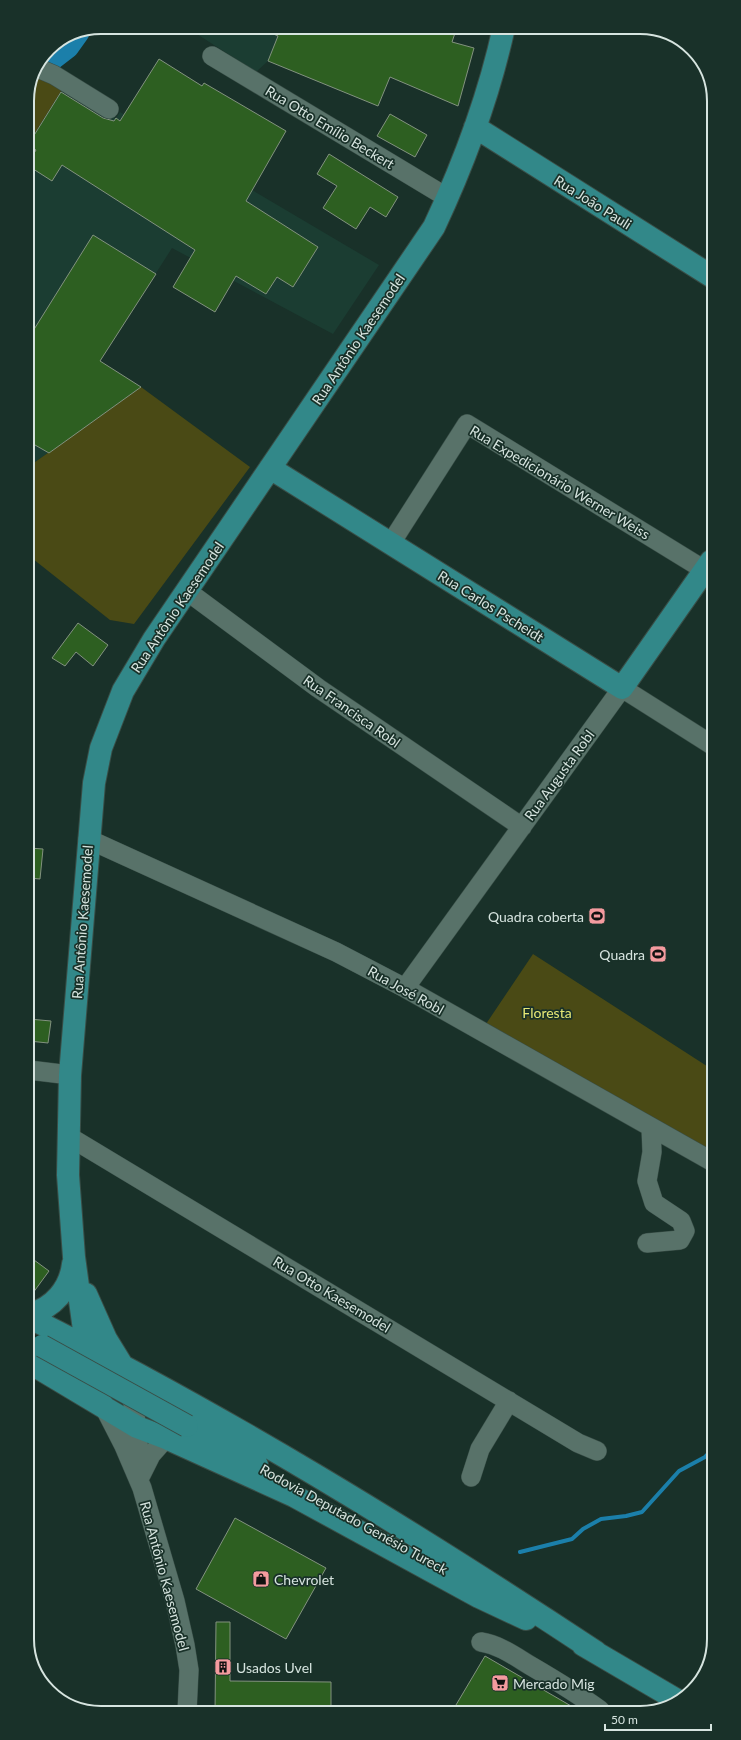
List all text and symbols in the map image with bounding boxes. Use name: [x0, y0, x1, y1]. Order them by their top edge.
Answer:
street label: Rua Otto Emílio Beckert: [262, 82, 398, 172]
street label: Rua João Pauli: [551, 171, 635, 233]
street label: Rua Antônio Kaesemodel: [308, 270, 408, 408]
street label: Rua Expedicionário Werner Weiss: [467, 421, 653, 543]
street label: Rua Antônio Kaesemodel: [127, 538, 227, 676]
street label: Rua Carlos Pscheidt: [435, 567, 547, 645]
street label: Rua Francisca Robl: [300, 671, 404, 751]
street label: Rua Augusta Robl: [521, 726, 597, 824]
street label: Rua Antônio Kaesemodel: [68, 845, 96, 999]
sports icon: Quadra coberta: [587, 906, 607, 926]
place label: Quadra coberta: [488, 908, 584, 925]
sports icon: Quadra: [648, 944, 668, 964]
place label: Quadra: [599, 946, 645, 963]
street label: Rua José Robl: [365, 962, 447, 1018]
park label: Floresta: [522, 1004, 572, 1021]
street label: Rua Otto Kaesemodel: [270, 1252, 394, 1336]
street label: Rodovia Deputado Genésio Tureck: [257, 1460, 452, 1578]
street label: Rua Antônio Kaesemodel: [137, 1499, 193, 1653]
shop icon: Chevrolet: [251, 1569, 271, 1589]
place label: Chevrolet: [274, 1571, 334, 1588]
building icon: Usados Uvel: [213, 1657, 233, 1677]
place label: Usados Uvel: [236, 1659, 312, 1676]
supermarket icon: Mercado Mig: [490, 1673, 510, 1693]
place label: Mercado Mig: [513, 1675, 595, 1692]
scale bar: [605, 1706, 711, 1732]
text: 50 m: [611, 1712, 638, 1727]

